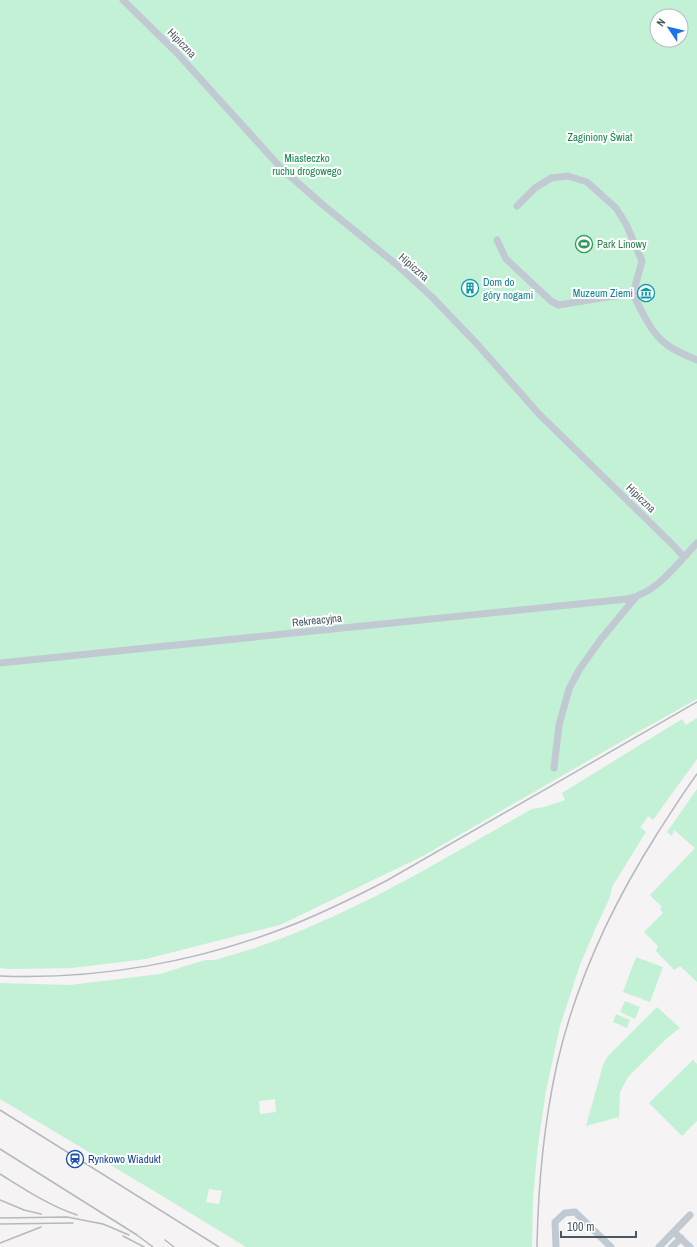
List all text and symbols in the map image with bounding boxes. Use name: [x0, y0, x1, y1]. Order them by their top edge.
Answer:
north arrow: [649, 8, 689, 48]
text: N: [653, 16, 668, 29]
street label: Hipiczna: [165, 25, 199, 61]
park label: Zaginiony Świat: [567, 130, 633, 144]
park label: Miasteczko ruchu drogowego: [272, 151, 342, 178]
sports icon: Park Linowy: [574, 234, 594, 254]
place label: Park Linowy: [597, 237, 647, 251]
street label: Hipiczna: [396, 250, 432, 284]
place label: Dom do góry nogami: [483, 275, 533, 302]
building icon: Dom do góry nogami: [460, 278, 480, 298]
museum icon: Muzeum Ziemi: [636, 283, 656, 303]
place label: Muzeum Ziemi: [573, 286, 633, 300]
street label: Hipiczna: [623, 481, 659, 515]
street label: Rekreacyjna: [291, 610, 343, 630]
station icon: Rynkowo Wiadukt: [65, 1149, 85, 1169]
place label: Rynkowo Wiadukt: [88, 1152, 161, 1166]
scale bar: [561, 1213, 636, 1239]
text: 100 m: [567, 1219, 594, 1235]

